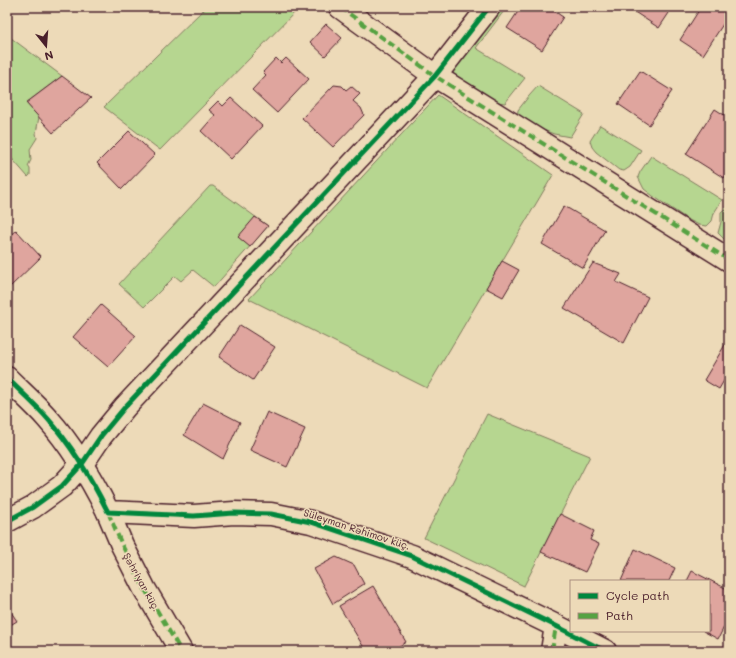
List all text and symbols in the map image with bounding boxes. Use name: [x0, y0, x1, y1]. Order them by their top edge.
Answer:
north arrow: [26, 26, 66, 66]
text: N: [43, 48, 55, 64]
street label: Süleyman Rəhimov küç.: [302, 505, 412, 553]
street label: Şəhriyar küç.: [120, 550, 164, 614]
legend: [570, 580, 710, 632]
text: Cycle path: [606, 587, 669, 603]
text: Path: [606, 607, 633, 623]

